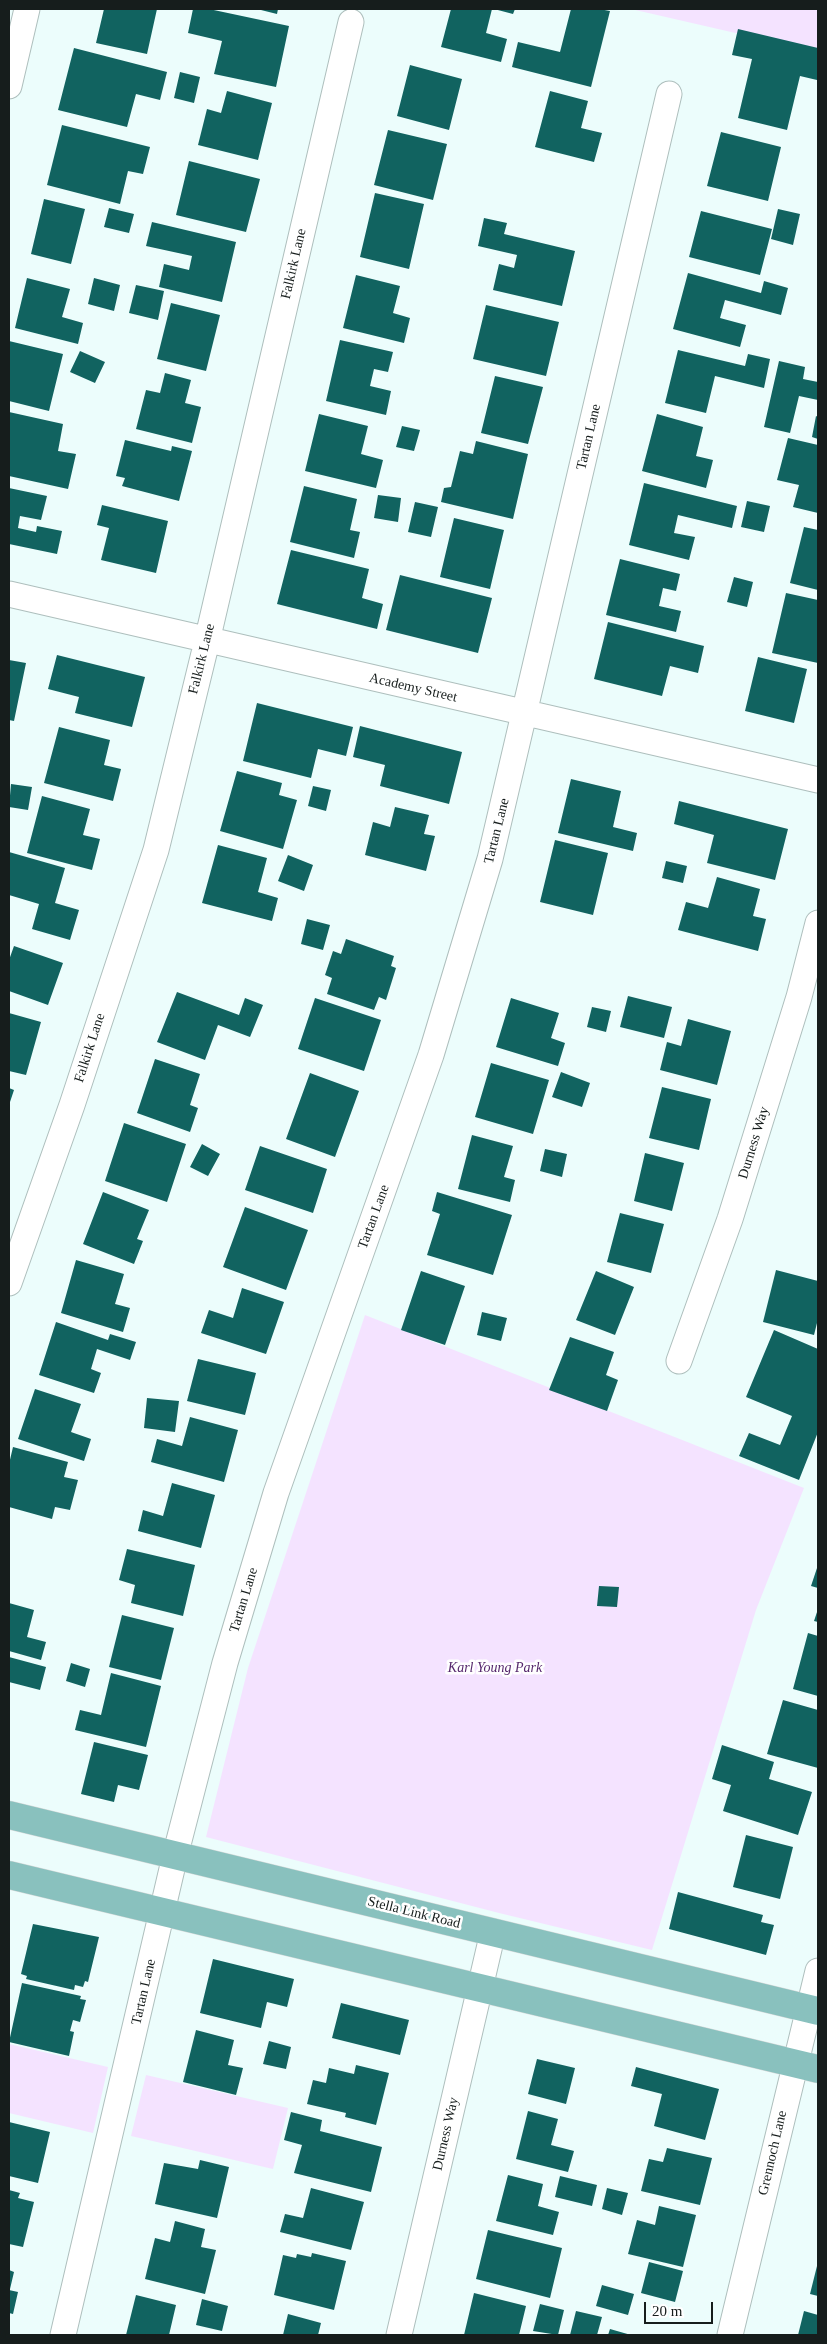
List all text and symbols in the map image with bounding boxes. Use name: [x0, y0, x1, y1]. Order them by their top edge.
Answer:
street label: Falkirk Lane: [278, 227, 310, 301]
street label: Tartan Lane: [573, 402, 605, 472]
street label: Falkirk Lane: [185, 622, 219, 696]
street label: Academy Street: [367, 670, 459, 706]
street label: Tartan Lane: [481, 796, 513, 866]
street label: Falkirk Lane: [71, 1011, 109, 1085]
street label: Durness Way: [735, 1105, 773, 1181]
street label: Tartan Lane: [355, 1183, 393, 1251]
street label: Tartan Lane: [226, 1565, 262, 1635]
park label: Karl Young Park: [448, 1660, 542, 1676]
street label: Stella Link Road: [366, 1893, 462, 1933]
street label: Tartan Lane: [128, 1957, 160, 2027]
street label: Durness Way: [429, 2096, 463, 2172]
street label: Grennoch Lane: [755, 2109, 791, 2197]
scale bar: [647, 2292, 716, 2324]
text: 20 m: [652, 2303, 682, 2319]

